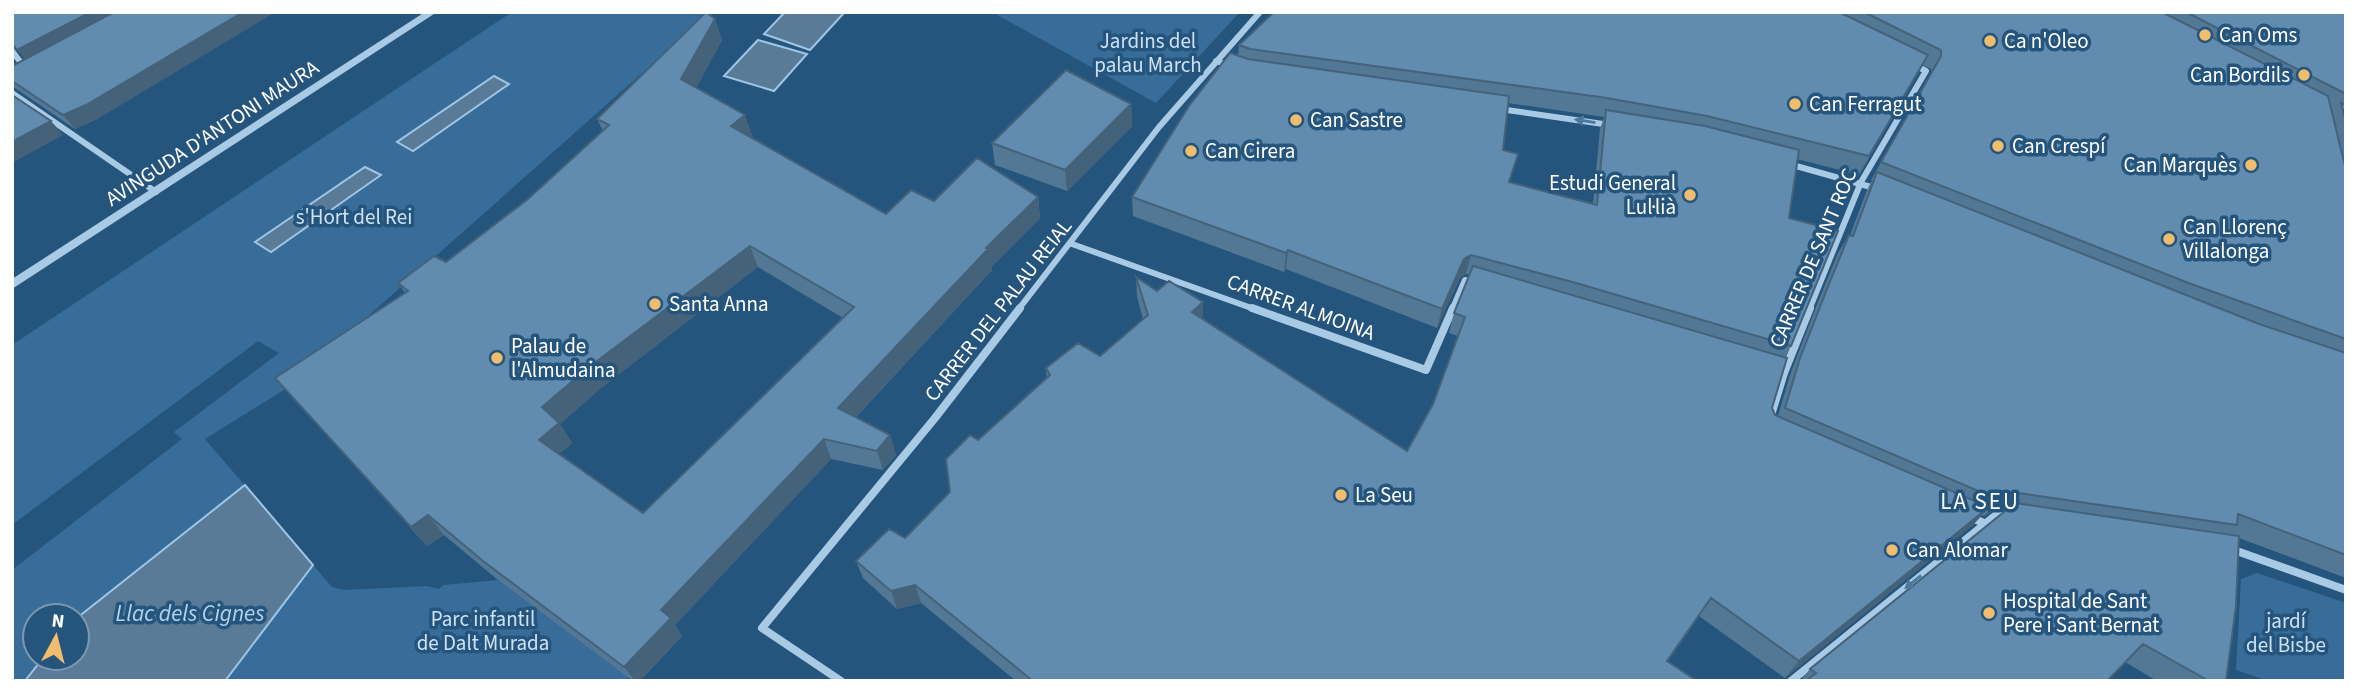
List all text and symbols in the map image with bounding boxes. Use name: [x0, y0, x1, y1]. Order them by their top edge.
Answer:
place label: Can Oms: [2219, 20, 2298, 50]
park label: Jardins del palau March: [1094, 26, 1202, 80]
place label: Ca n'Oleo: [2004, 26, 2089, 56]
marker: Can Oms: [2197, 27, 2213, 43]
marker: Ca n'Oleo: [1982, 33, 1998, 49]
street label: AVINGUDA D'ANTONI MAURA: [99, 52, 325, 213]
place label: Can Bordils: [2190, 60, 2290, 90]
marker: Can Bordils: [2296, 67, 2312, 83]
place label: Can Ferragut: [1809, 89, 1922, 119]
marker: Can Ferragut: [1787, 96, 1803, 112]
place label: Can Sastre: [1310, 105, 1403, 135]
marker: Can Sastre: [1288, 112, 1304, 128]
one-way arrow: [1574, 115, 1596, 126]
place label: Can Crespí: [2012, 131, 2106, 161]
place label: Can Cirera: [1205, 136, 1295, 166]
marker: Can Crespí: [1990, 138, 2006, 154]
marker: Can Cirera: [1183, 143, 1199, 159]
place label: Can Marquès: [2124, 150, 2237, 180]
marker: Can Marquès: [2243, 157, 2259, 173]
street label: CARRER DE SANT ROC: [1762, 164, 1864, 352]
place label: Estudi General Lul·lià: [1549, 168, 1676, 222]
marker: Estudi General Lul·lià: [1682, 187, 1698, 203]
park label: s'Hort del Rei: [296, 202, 412, 232]
street label: CARRER DEL PALAU REIAL: [917, 212, 1079, 408]
place label: Can Llorenç Villalonga: [2183, 212, 2287, 266]
marker: Can Llorenç Villalonga: [2161, 231, 2177, 247]
street label: CARRER ALMOINA: [1223, 266, 1380, 348]
place label: Santa Anna: [669, 289, 769, 319]
marker: Santa Anna: [647, 296, 663, 312]
place label: Palau de l'Almudaina: [511, 331, 616, 385]
marker: Palau de l'Almudaina: [489, 350, 505, 366]
place label: La Seu: [1355, 480, 1413, 510]
district label: LA SEU: [1940, 485, 2020, 518]
marker: La Seu: [1333, 487, 1349, 503]
place label: Can Alomar: [1906, 535, 2008, 565]
marker: Can Alomar: [1884, 542, 1900, 558]
one-way arrow: [1905, 574, 1922, 589]
place label: Hospital de Sant Pere i Sant Bernat: [2003, 586, 2159, 640]
water label: Llac dels Cignes: [116, 597, 264, 630]
north arrow: [21, 602, 91, 672]
park label: Parc infantil de Dalt Murada: [417, 604, 549, 658]
marker: Hospital de Sant Pere i Sant Bernat: [1981, 605, 1997, 621]
park label: jardí del Bisbe: [2246, 606, 2326, 660]
text: N: [50, 607, 66, 636]

